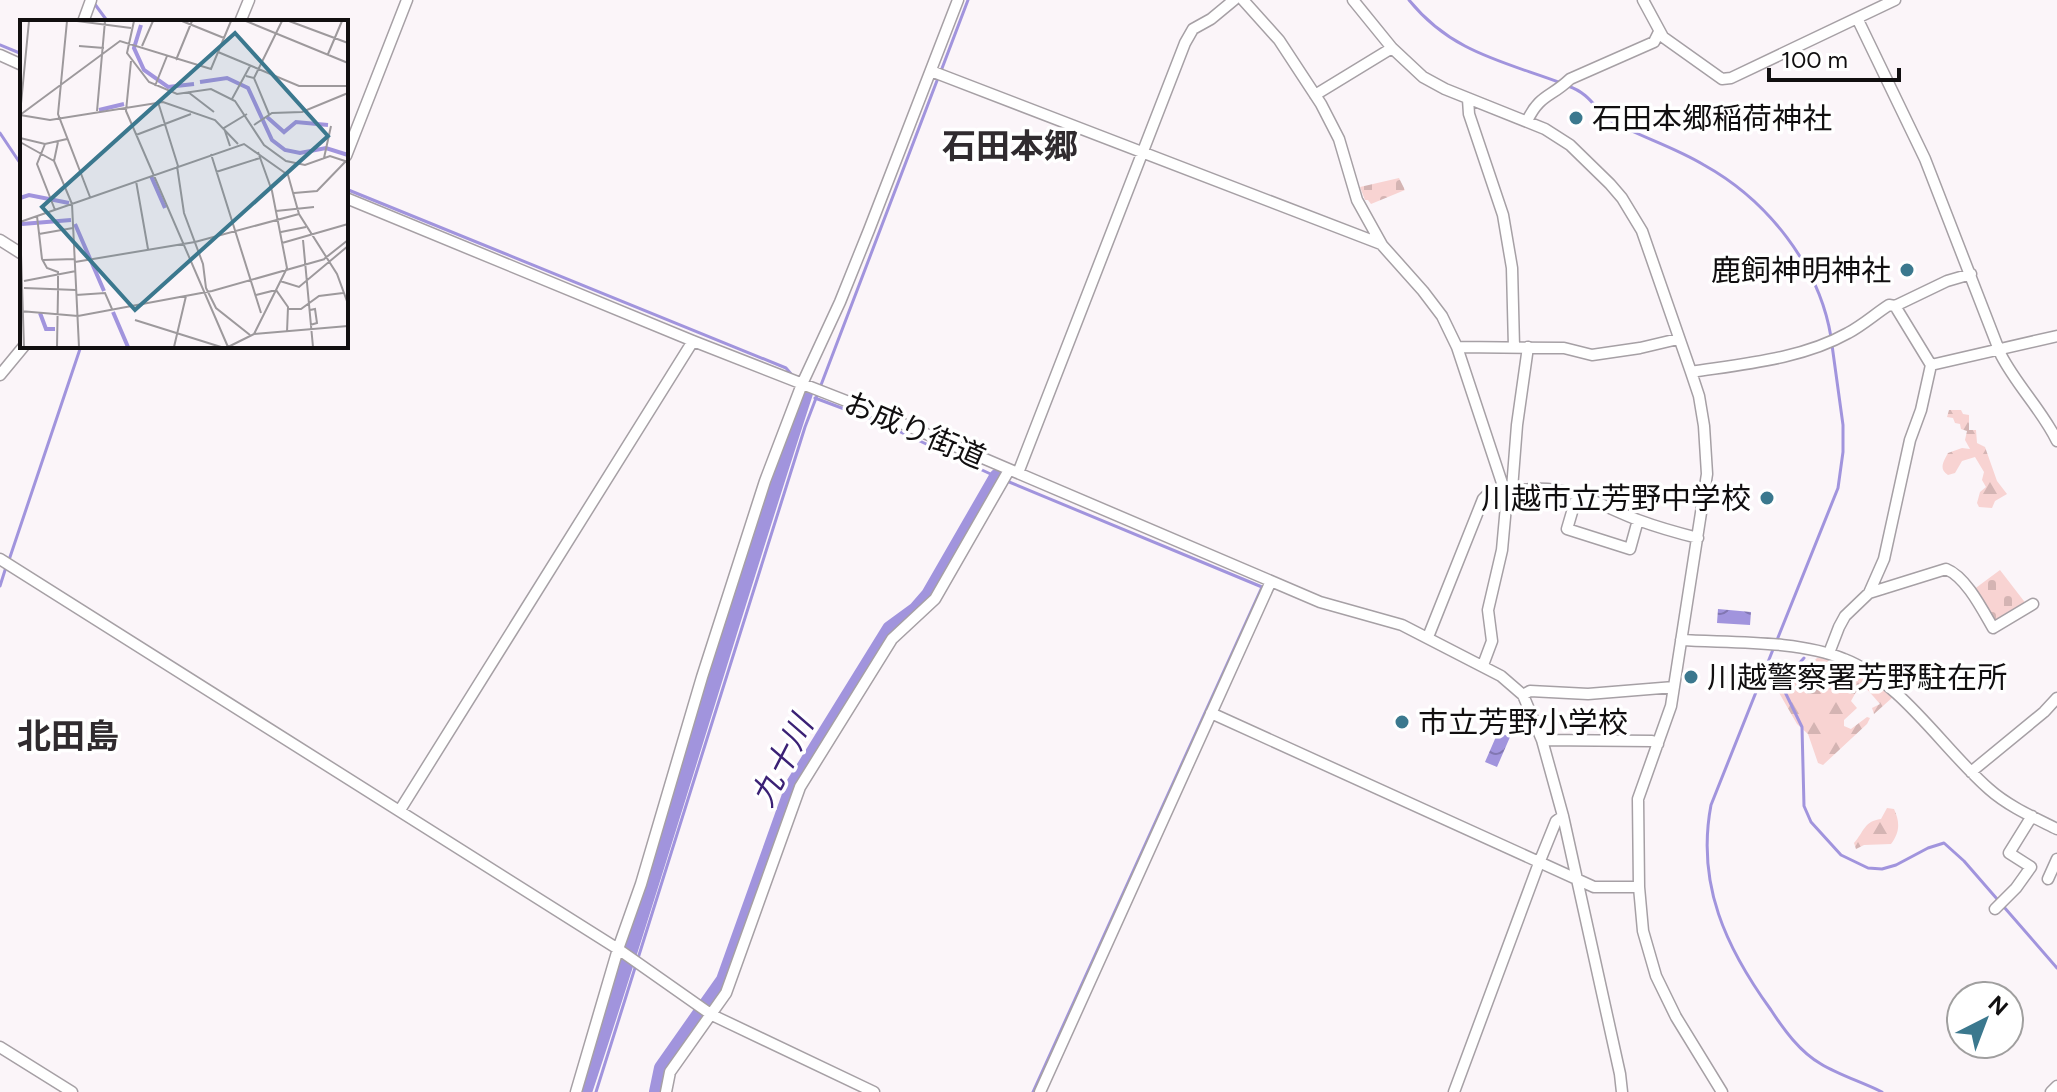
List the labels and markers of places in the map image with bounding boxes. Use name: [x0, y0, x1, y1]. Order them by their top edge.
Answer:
place label: 石田本郷稲荷神社: [1592, 100, 1832, 137]
marker: 石田本郷稲荷神社: [1567, 109, 1585, 127]
place label: 鹿飼神明神社: [1711, 252, 1891, 289]
marker: 鹿飼神明神社: [1898, 261, 1916, 279]
place label: 川越市立芳野中学校: [1481, 480, 1751, 517]
marker: 川越市立芳野中学校: [1758, 489, 1776, 507]
place label: 川越警察署芳野駐在所: [1707, 659, 2007, 696]
marker: 川越警察署芳野駐在所: [1682, 668, 1700, 686]
place label: 市立芳野小学校: [1418, 704, 1628, 741]
marker: 市立芳野小学校: [1393, 713, 1411, 731]

